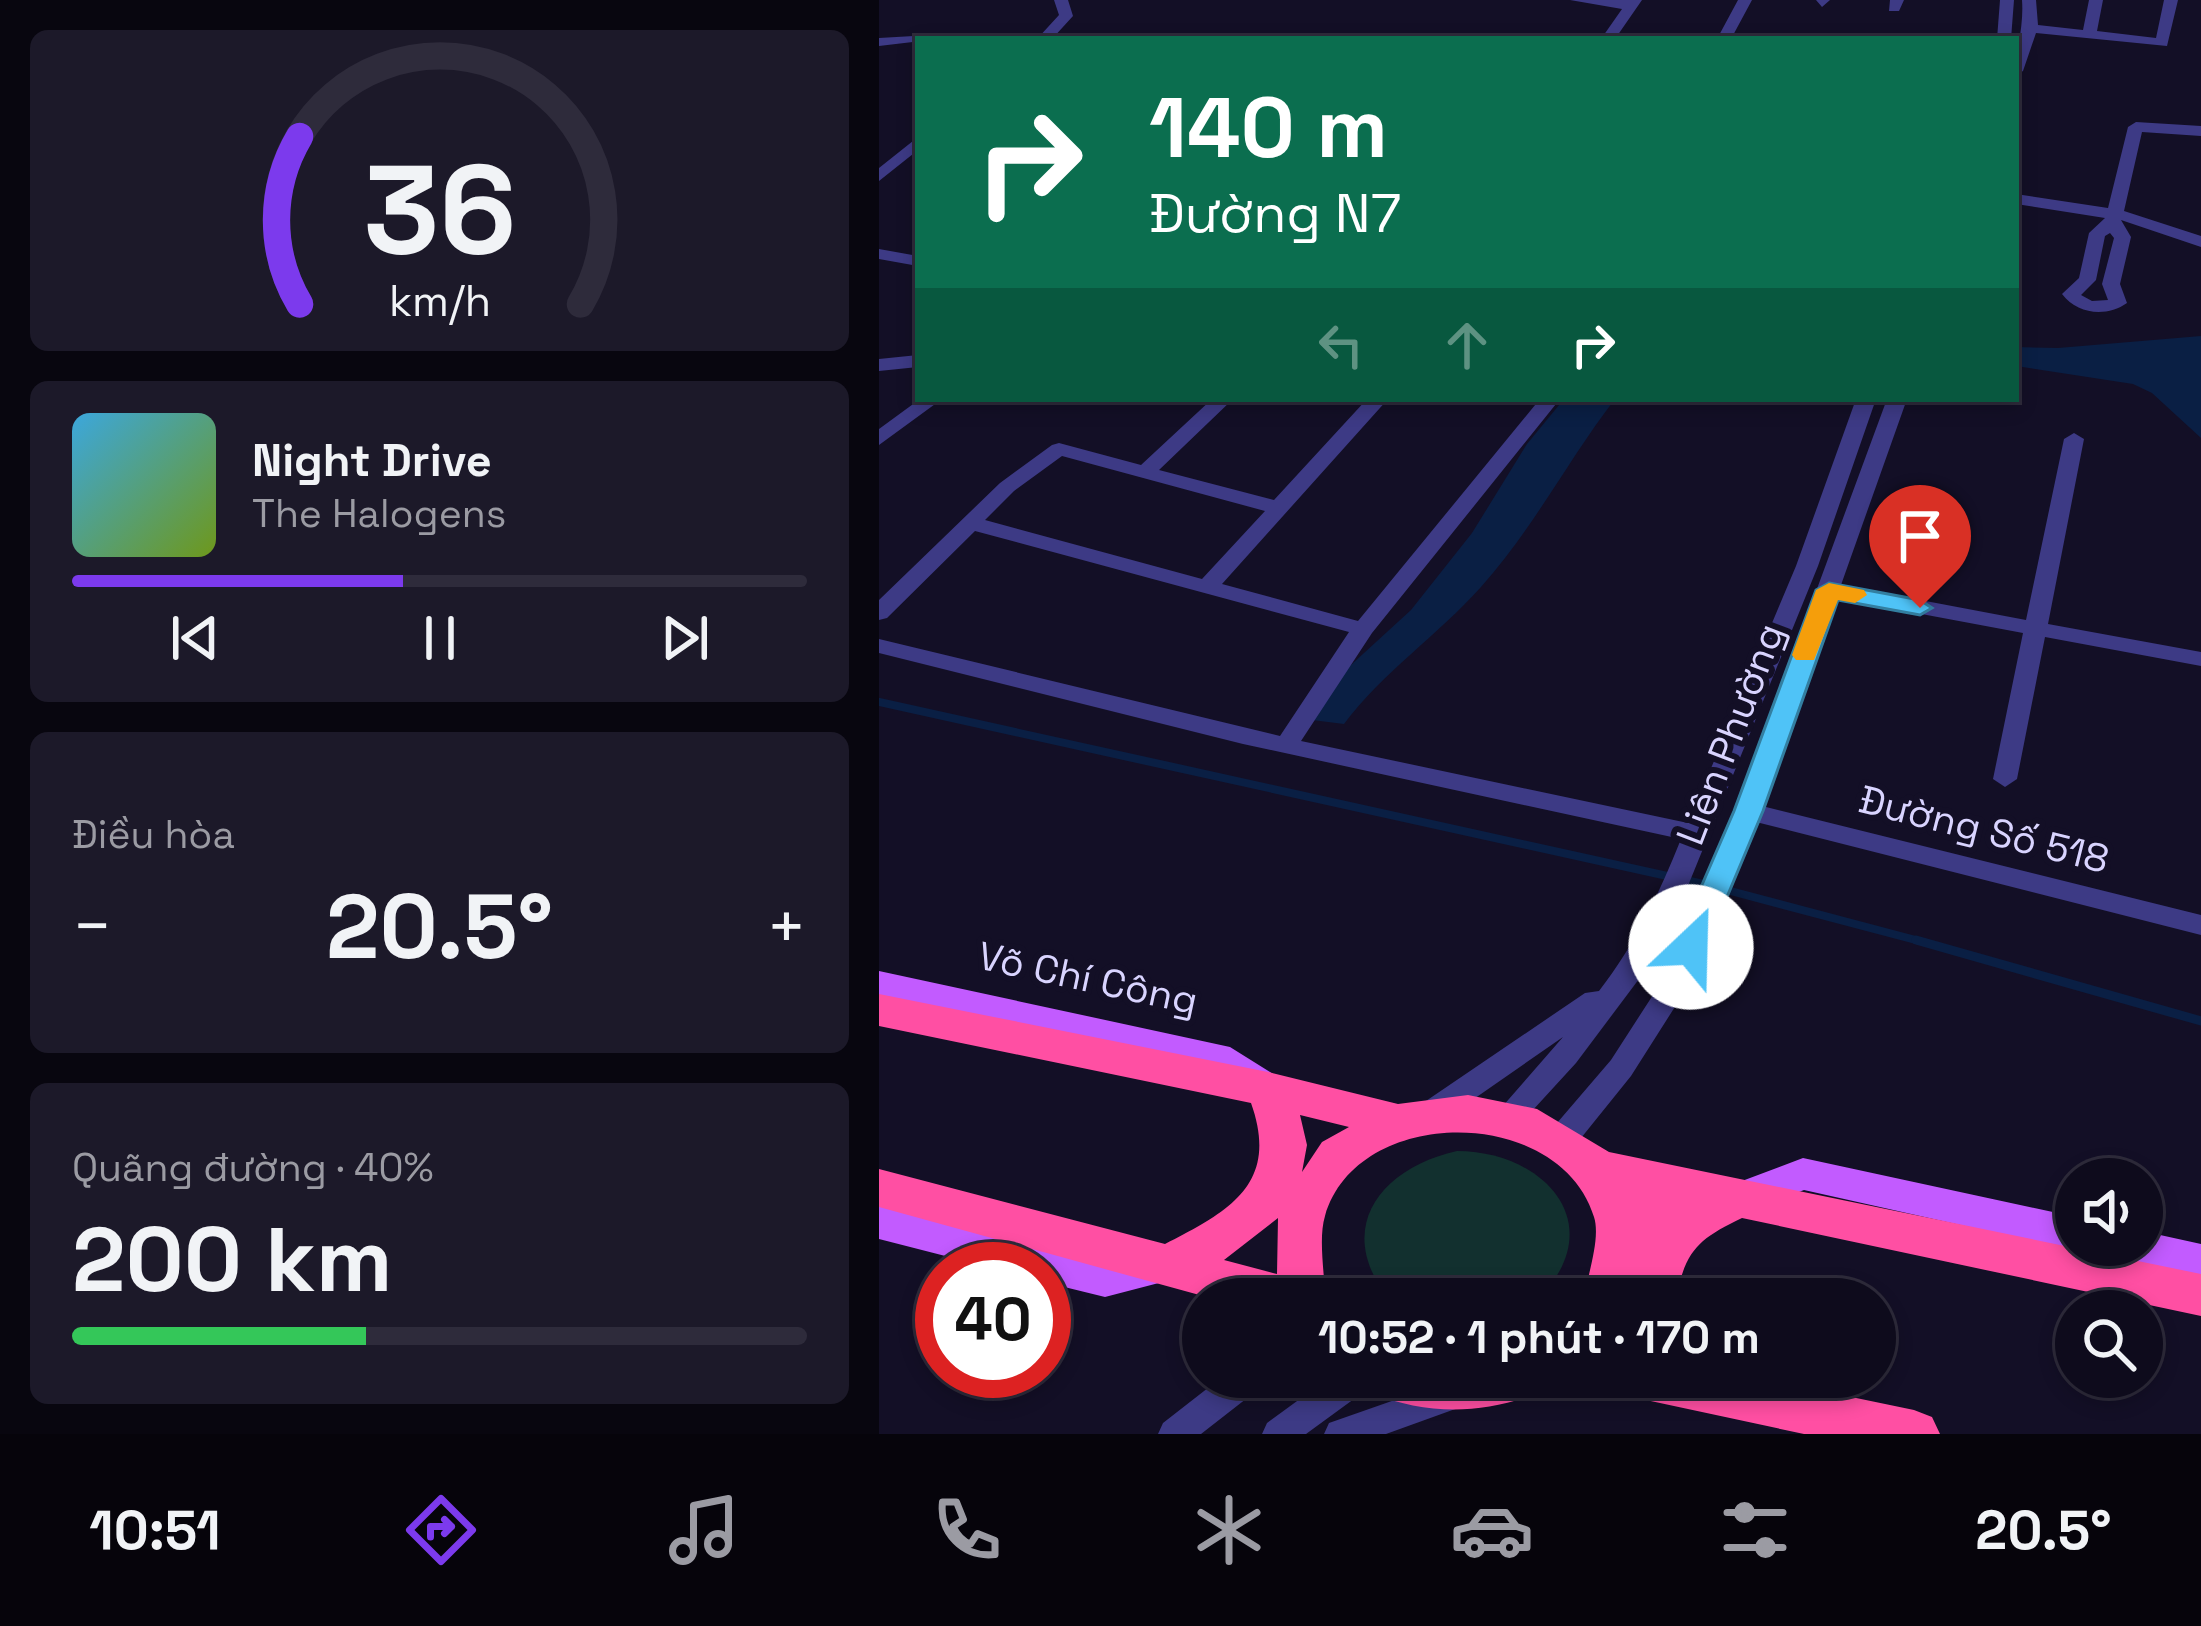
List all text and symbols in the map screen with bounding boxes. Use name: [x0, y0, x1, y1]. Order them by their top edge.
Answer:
text: 140 m: [1149, 74, 1388, 182]
icon: right: [951, 84, 1107, 240]
text: 36: [363, 130, 516, 289]
text: Đường N7: [1149, 179, 1401, 248]
text: km/h: [388, 273, 491, 328]
icon: left: [1308, 312, 1374, 378]
icon: ahead: [1434, 312, 1500, 378]
icon: right: [1560, 312, 1626, 378]
text: Night Drive: [252, 432, 492, 489]
pin: [1869, 485, 1971, 608]
text: The Halogens: [252, 489, 506, 538]
icon: arrive: [1887, 503, 1953, 569]
icon: previous: [162, 605, 228, 671]
icon: pause: [407, 605, 473, 671]
icon: next: [652, 605, 718, 671]
street label: Liên Phường: [1665, 616, 1795, 852]
street label: Đường Số 518: [1854, 774, 2114, 884]
text: Điều hòa: [72, 810, 235, 859]
text: 20.5°: [326, 869, 553, 984]
text: −: [72, 884, 113, 968]
text: +: [766, 884, 807, 968]
position arrow: [1628, 884, 1754, 1010]
street label: Võ Chí Công: [974, 931, 1202, 1025]
text: Quãng đường · 40%: [72, 1143, 434, 1192]
map controls: [2055, 1158, 2163, 1398]
button: sound: [2055, 1158, 2163, 1266]
text: 200 km: [72, 1202, 393, 1317]
speed limit sign: 40: [915, 1242, 1071, 1398]
button: search: [2055, 1290, 2163, 1398]
text: 10:52 · 1 phút · 170 m: [1318, 1309, 1760, 1366]
icon: directions: [399, 1488, 483, 1572]
icon: music: [662, 1488, 746, 1572]
icon: phone: [925, 1488, 1009, 1572]
icon: climate: [1187, 1488, 1271, 1572]
icon: car: [1450, 1488, 1534, 1572]
icon: filters: [1713, 1488, 1797, 1572]
text: 10:51: [89, 1496, 221, 1565]
text: 20.5°: [1975, 1496, 2112, 1565]

